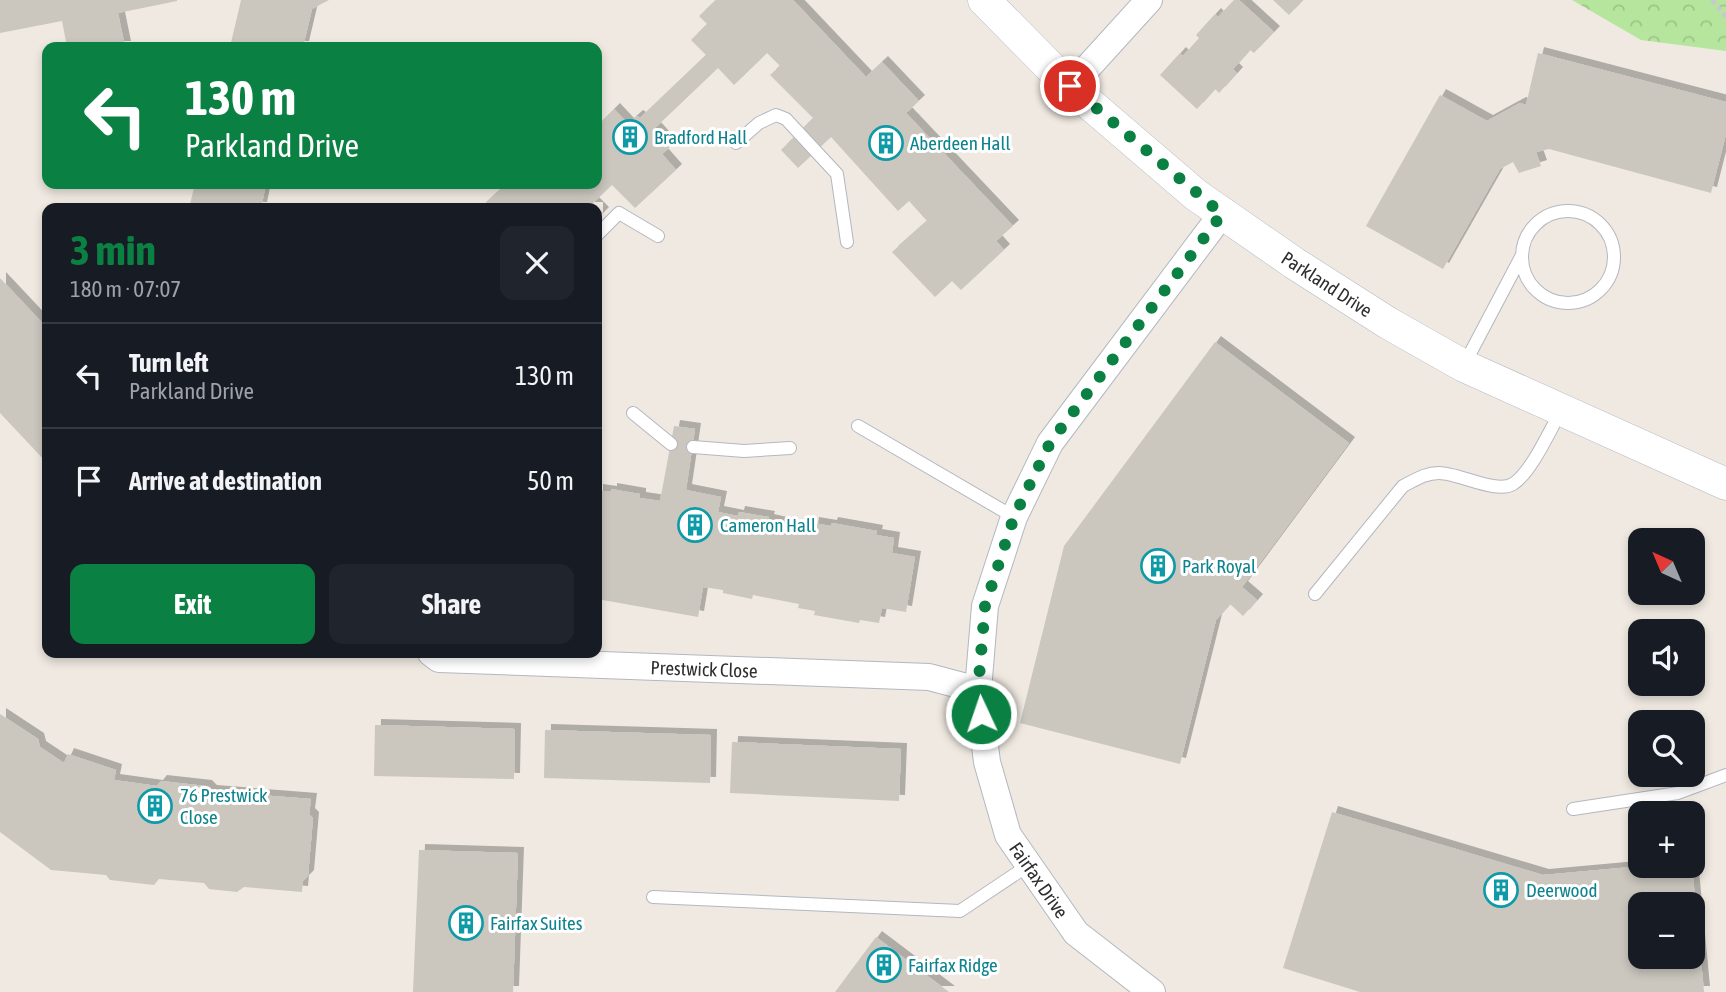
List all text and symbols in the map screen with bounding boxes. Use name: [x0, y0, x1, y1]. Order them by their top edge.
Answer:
pin: [1040, 56, 1100, 116]
icon: arrive: [1051, 67, 1089, 105]
text: 130 m: [185, 69, 296, 125]
icon: left: [70, 70, 161, 161]
building icon: Bradford Hall: [611, 118, 649, 156]
building icon: Aberdeen Hall: [867, 124, 905, 162]
place label: Bradford Hall: [654, 126, 747, 148]
text: Parkland Drive: [185, 127, 359, 164]
place label: Aberdeen Hall: [910, 132, 1010, 154]
text: 3 min: [70, 226, 156, 274]
button: close: [500, 226, 574, 300]
street label: Parkland Drive: [1278, 247, 1376, 321]
text: 180 m · 07:07: [70, 276, 181, 302]
text: Turn left: [129, 348, 209, 378]
icon: left: [70, 357, 108, 395]
text: 130 m: [515, 361, 574, 391]
text: Parkland Drive: [129, 378, 254, 404]
icon: arrive: [70, 462, 108, 500]
text: Arrive at destination: [129, 466, 322, 496]
text: 50 m: [527, 466, 574, 496]
building icon: Cameron Hall: [676, 506, 714, 544]
place label: Cameron Hall: [720, 514, 816, 536]
north arrow: [1628, 528, 1704, 606]
map controls: [1628, 528, 1705, 969]
building icon: Park Royal: [1139, 547, 1177, 585]
place label: Park Royal: [1182, 555, 1256, 577]
button: Exit: [70, 564, 315, 644]
button: Share: [329, 564, 574, 644]
button: sound: [1628, 619, 1705, 696]
street label: Prestwick Close: [650, 656, 758, 682]
position arrow: [944, 677, 1018, 751]
button: search: [1628, 710, 1705, 787]
place label: 76 Prestwick Close: [180, 784, 268, 828]
building icon: 76 Prestwick Close: [136, 787, 174, 825]
button: +: [1628, 801, 1705, 878]
street label: Fairfax Drive: [1005, 838, 1073, 922]
building icon: Deerwood: [1482, 871, 1520, 909]
place label: Deerwood: [1526, 879, 1597, 901]
button: −: [1628, 892, 1705, 969]
building icon: Fairfax Suites: [447, 904, 485, 942]
place label: Fairfax Suites: [490, 912, 583, 934]
building icon: Fairfax Ridge: [865, 946, 903, 984]
place label: Fairfax Ridge: [908, 954, 998, 976]

